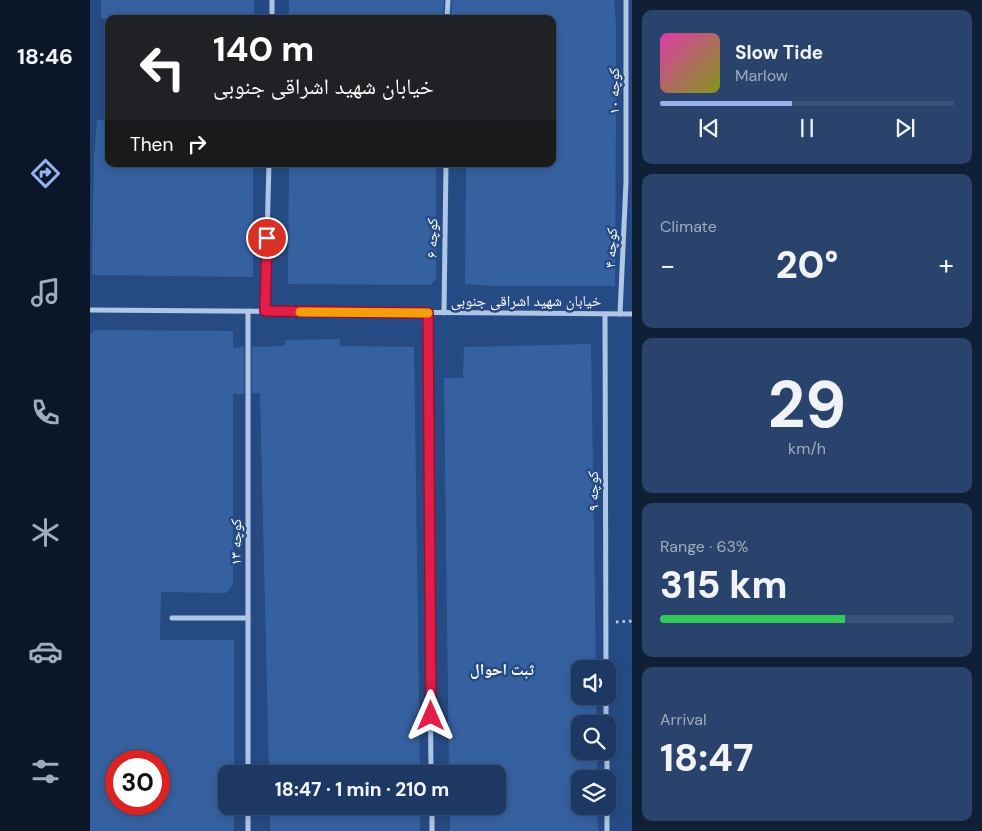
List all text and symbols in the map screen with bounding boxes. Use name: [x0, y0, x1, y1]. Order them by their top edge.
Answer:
text: 140 m: [213, 26, 314, 72]
icon: left: [130, 35, 195, 100]
text: Slow Tide: [735, 40, 823, 65]
text: 18:46: [17, 42, 73, 71]
text: Marlow: [735, 65, 788, 86]
street label: کوچه ۱۰: [604, 67, 624, 115]
text: خیابان شهید اشراقی جنوبی: [213, 72, 434, 101]
icon: previous: [695, 114, 723, 142]
icon: pause: [793, 114, 821, 142]
icon: next: [891, 114, 919, 142]
icon: right: [183, 130, 211, 158]
text: Then: [130, 132, 173, 157]
icon: directions: [28, 156, 63, 191]
text: Climate: [660, 216, 717, 237]
pin: [246, 217, 288, 259]
street label: کوچه ۶: [422, 218, 442, 258]
icon: arrive: [253, 224, 281, 252]
street label: کوچه ۴: [600, 227, 622, 269]
text: 20°: [776, 240, 838, 290]
text: −: [660, 247, 675, 284]
text: +: [939, 247, 954, 284]
icon: music: [28, 275, 63, 310]
street label: خیابان شهید اشراقی جنوبی: [451, 291, 602, 311]
text: 29: [768, 363, 846, 447]
icon: phone: [28, 395, 63, 430]
text: km/h: [788, 438, 826, 459]
street label: کوچه ۹: [583, 471, 603, 511]
icon: climate: [28, 515, 63, 550]
street label: کوچه ۱۳: [226, 518, 246, 566]
text: Range · 63%: [660, 536, 748, 557]
text: 315 km: [660, 560, 787, 610]
icon: car: [28, 634, 63, 669]
district label: ثبت احوال: [470, 659, 535, 680]
map controls: [571, 660, 616, 815]
button: sound: [571, 660, 616, 705]
position arrow: [404, 689, 456, 741]
text: Arrival: [660, 709, 707, 730]
button: search: [571, 715, 616, 760]
text: 18:47: [660, 733, 753, 783]
speed limit sign: 30: [105, 750, 170, 815]
icon: filters: [28, 754, 63, 789]
button: layers: [571, 770, 616, 815]
text: 18:47 · 1 min · 210 m: [275, 777, 449, 802]

